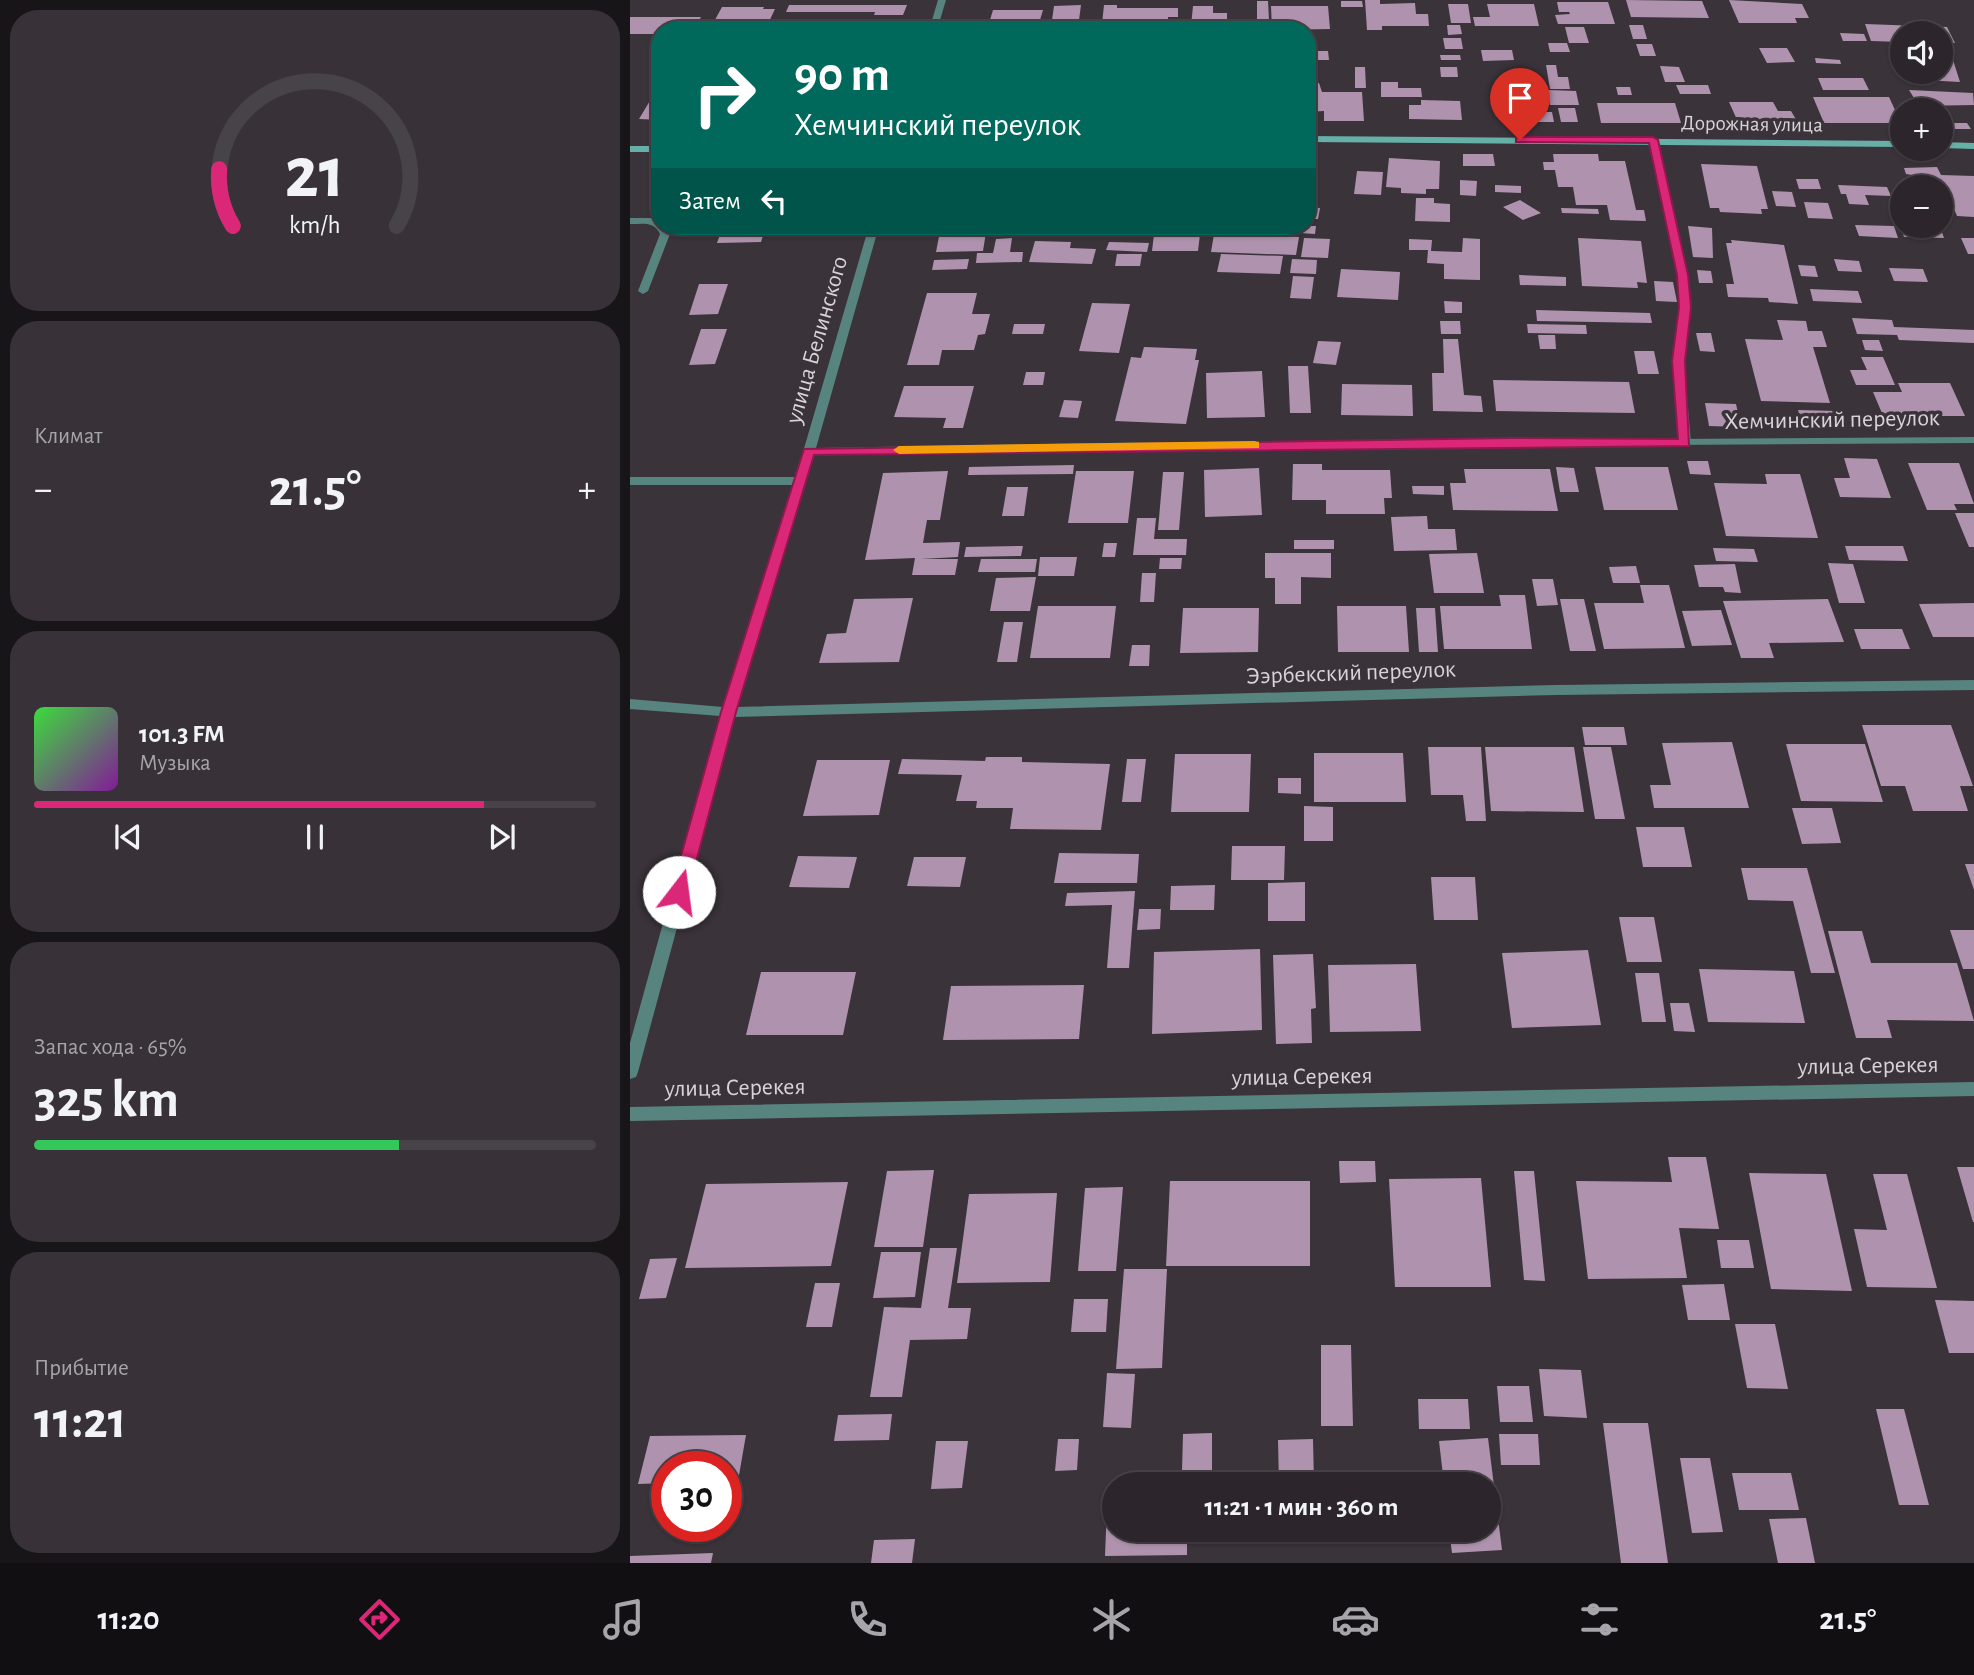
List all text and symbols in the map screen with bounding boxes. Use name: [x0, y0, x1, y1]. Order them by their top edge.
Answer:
map controls: [1890, 21, 1953, 238]
button: sound: [1890, 21, 1953, 84]
icon: right: [679, 49, 770, 140]
text: 90 m: [794, 51, 890, 100]
pin: [1490, 68, 1550, 140]
icon: arrive: [1501, 79, 1539, 117]
button: +: [1890, 98, 1953, 161]
text: Хемчинский переулок: [794, 109, 1081, 141]
street label: Дорожная улица: [1681, 112, 1823, 136]
text: 21: [285, 139, 345, 212]
button: −: [1890, 175, 1953, 238]
icon: left: [755, 182, 793, 220]
text: Затем: [679, 188, 741, 214]
text: km/h: [289, 213, 341, 238]
street label: улица Белинского: [781, 254, 852, 427]
street label: Хемчинский переулок: [1724, 406, 1940, 434]
text: Климат: [34, 425, 103, 448]
text: 21.5°: [269, 463, 361, 515]
text: −: [34, 471, 52, 509]
text: +: [578, 471, 596, 509]
street label: Ээрбекский переулок: [1246, 657, 1456, 689]
text: 101.3 FM: [139, 721, 225, 747]
text: Музыка: [139, 752, 211, 775]
icon: previous: [109, 818, 147, 856]
icon: pause: [296, 818, 334, 856]
icon: next: [483, 818, 521, 856]
position arrow: [642, 855, 716, 929]
text: Запас хода · 65%: [34, 1036, 187, 1059]
street label: улица Серекея: [1796, 1053, 1939, 1079]
street label: улица Серекея: [1230, 1064, 1373, 1090]
text: 325 km: [34, 1074, 179, 1126]
street label: улица Серекея: [663, 1075, 806, 1101]
text: Прибытие: [34, 1357, 129, 1380]
text: 11:21: [34, 1395, 127, 1447]
speed limit sign: 30: [651, 1451, 742, 1542]
text: 11:21 · 1 мин · 360 m: [1204, 1494, 1399, 1520]
icon: directions: [355, 1595, 404, 1644]
icon: music: [599, 1595, 648, 1644]
icon: phone: [843, 1595, 892, 1644]
icon: climate: [1087, 1595, 1136, 1644]
icon: car: [1331, 1595, 1380, 1644]
icon: filters: [1575, 1595, 1624, 1644]
text: 11:20: [98, 1603, 160, 1635]
text: 21.5°: [1819, 1603, 1876, 1635]

